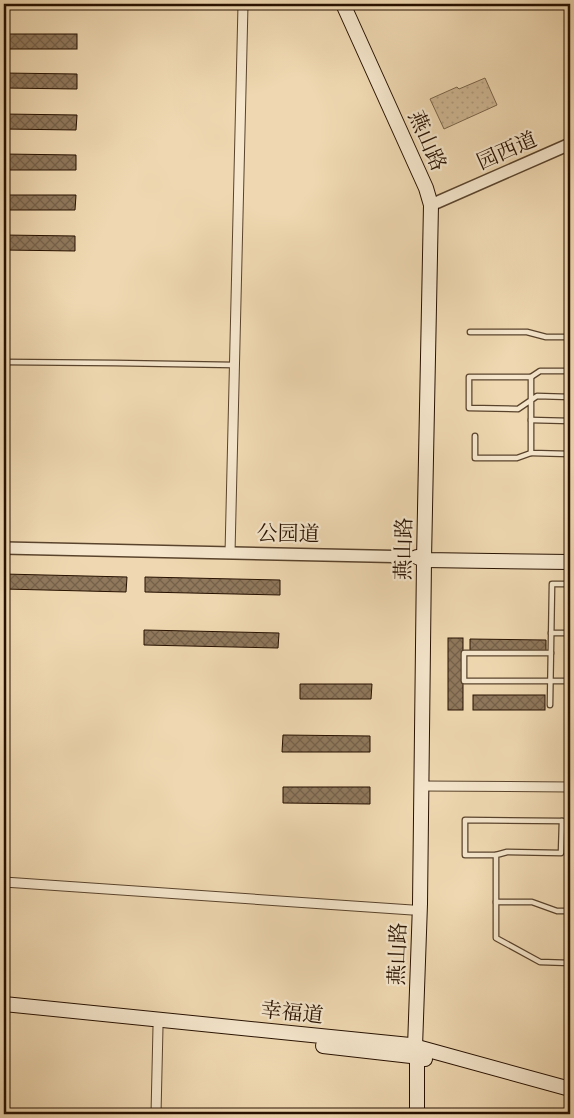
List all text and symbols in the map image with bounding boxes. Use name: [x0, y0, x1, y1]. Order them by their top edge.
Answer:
street label: 燕山路: [402, 107, 452, 175]
street label: 园西道: [473, 126, 541, 176]
street label: 燕山路: [390, 517, 418, 581]
street label: 公园道: [256, 520, 320, 548]
street label: 燕山路: [383, 922, 413, 986]
street label: 幸福道: [259, 996, 325, 1030]

